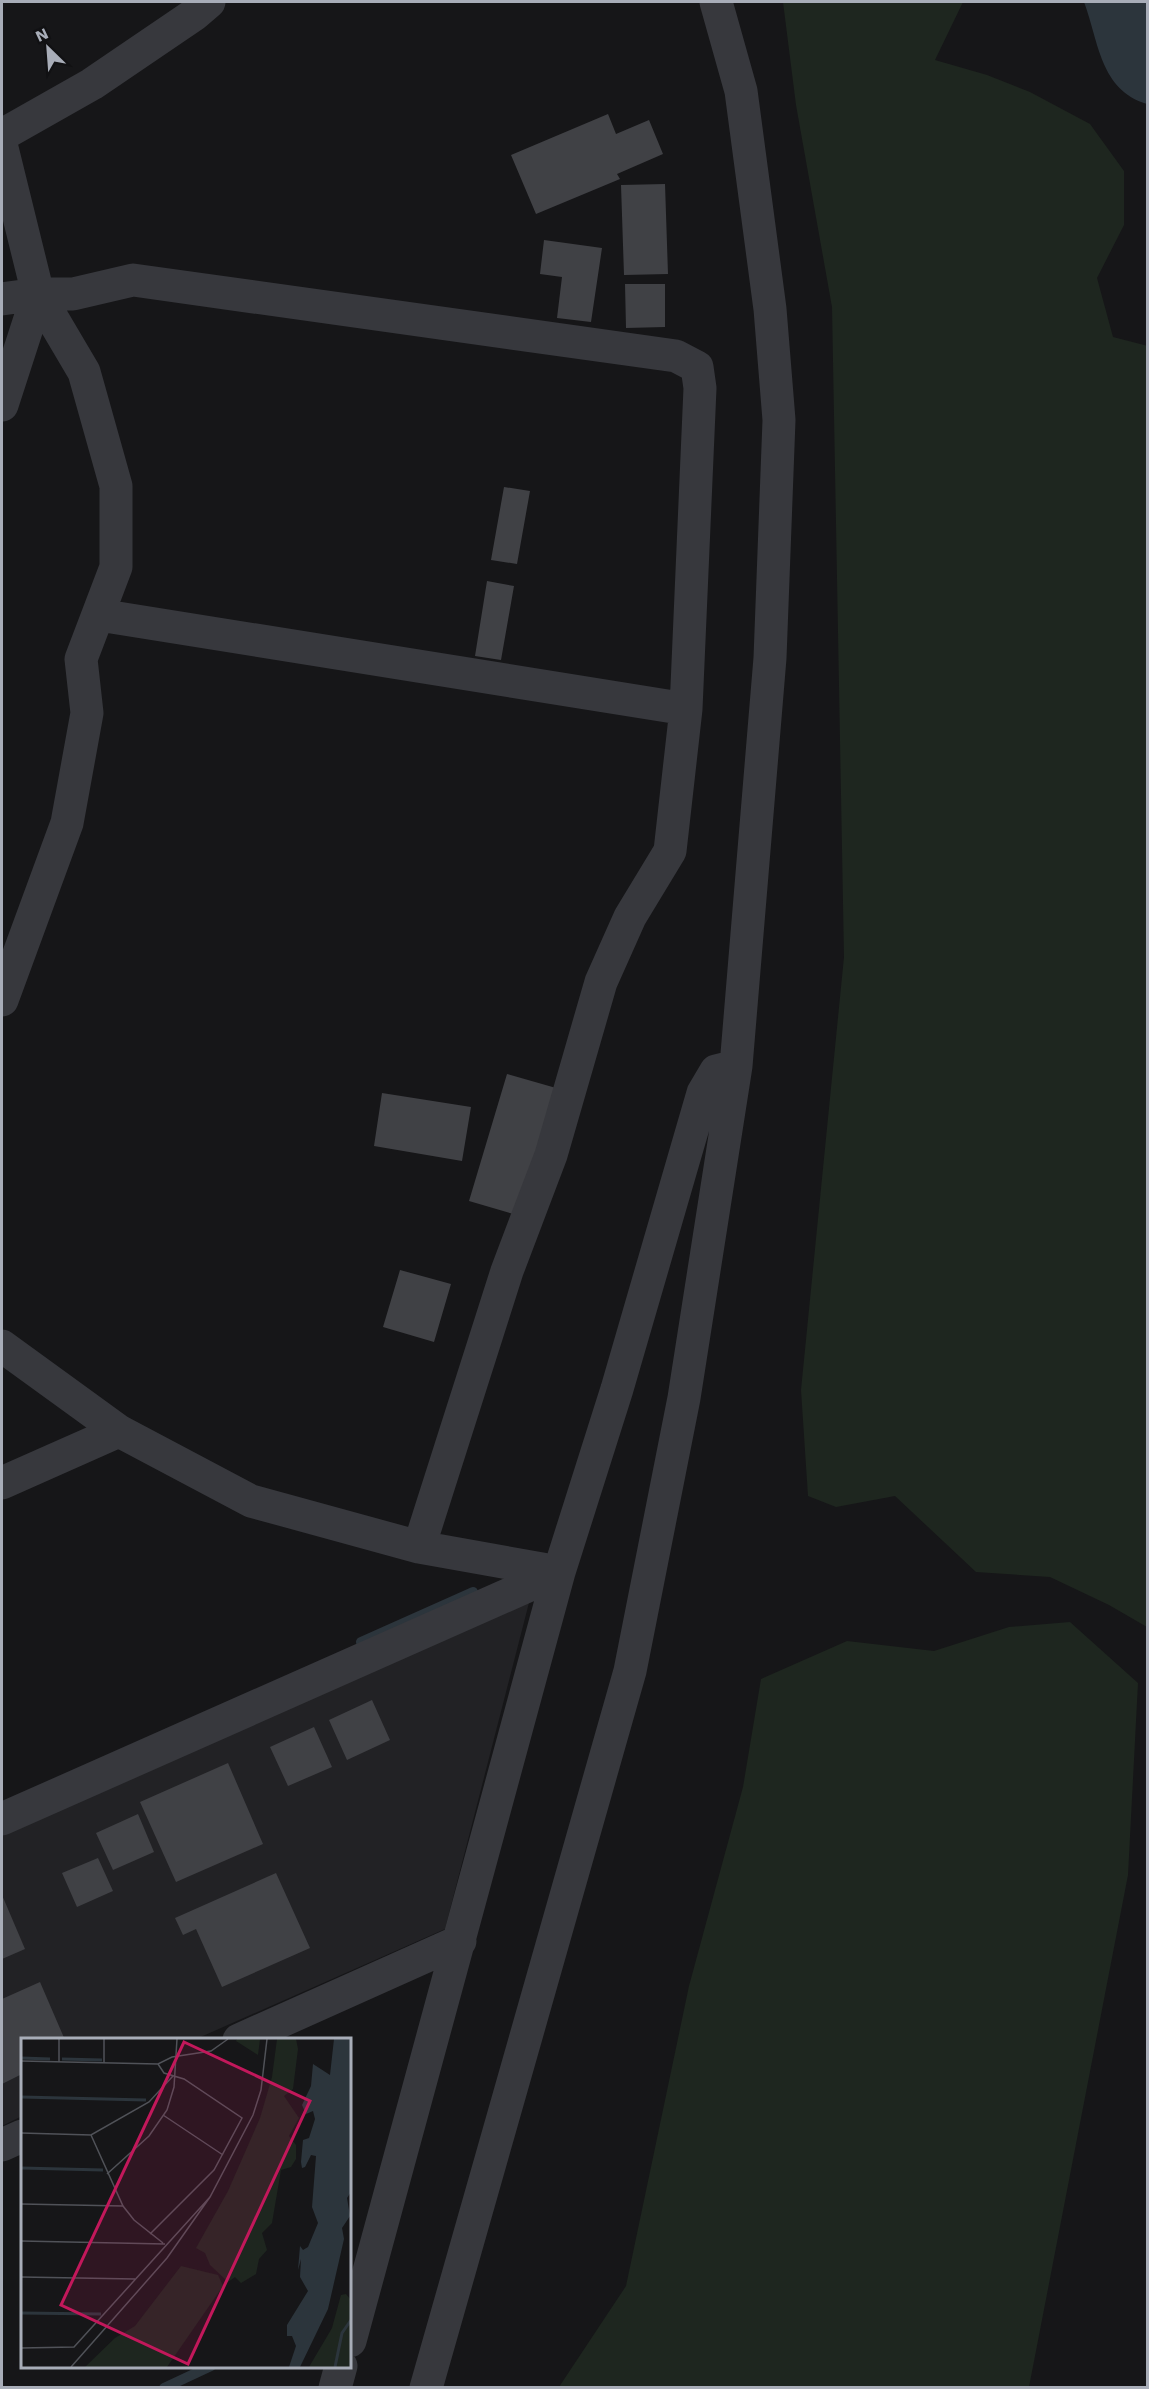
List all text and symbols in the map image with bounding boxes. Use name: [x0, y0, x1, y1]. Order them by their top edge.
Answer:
north arrow: [18, 18, 78, 78]
text: N: [32, 24, 51, 46]
inset map: [21, 2038, 351, 2368]

